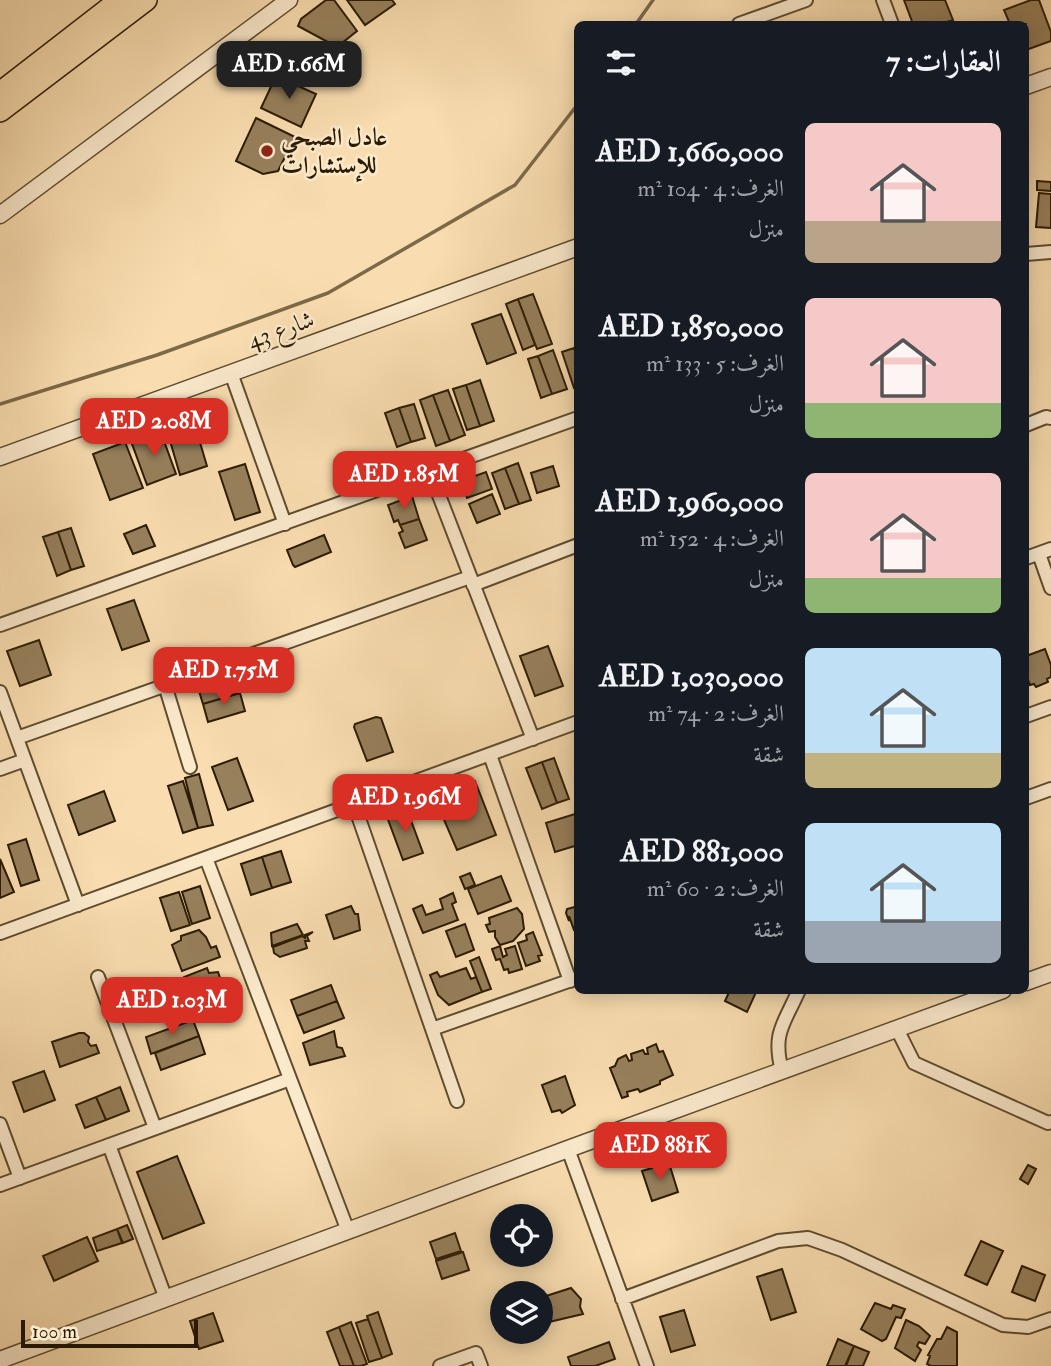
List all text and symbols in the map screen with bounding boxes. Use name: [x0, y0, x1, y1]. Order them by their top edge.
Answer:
pin: AED 1.66M: [209, 42, 369, 101]
text: العقارات: 7: [886, 43, 1001, 80]
icon: filters: [602, 44, 640, 82]
text: AED 1.66M: [233, 49, 345, 78]
place label: عادل الصبحي للإستشارات: [281, 122, 387, 183]
text: AED 1,660,000: [596, 133, 784, 170]
marker: عادل الصبحي للإستشارات: [259, 143, 275, 159]
icon: home: [861, 151, 945, 235]
text: الغرف: 4 · 104 m²: [638, 174, 784, 203]
text: منزل: [749, 215, 784, 244]
street label: شارع 43: [243, 304, 320, 360]
text: AED 1,850,000: [599, 308, 784, 345]
icon: home: [861, 326, 945, 410]
text: الغرف: 5 · 133 m²: [646, 349, 784, 378]
text: منزل: [749, 390, 784, 419]
pin: AED 2.08M: [74, 398, 234, 458]
text: AED 2.08M: [96, 406, 212, 435]
pin: AED 1.85M: [324, 452, 484, 511]
text: AED 1.85M: [349, 459, 459, 488]
text: AED 1,960,000: [596, 483, 784, 520]
icon: home: [861, 501, 945, 585]
text: الغرف: 4 · 152 m²: [640, 524, 784, 553]
text: منزل: [749, 565, 784, 594]
pin: AED 1.75M: [144, 648, 304, 707]
text: AED 1.75M: [169, 655, 279, 684]
text: AED 1,030,000: [599, 658, 784, 695]
icon: home: [861, 676, 945, 760]
text: الغرف: 2 · 74 m²: [648, 699, 784, 728]
text: شقة: [754, 740, 784, 769]
pin: AED 1.96M: [325, 774, 485, 834]
text: AED 1.96M: [348, 782, 462, 811]
text: AED 881,000: [620, 833, 784, 870]
icon: home: [861, 851, 945, 935]
text: الغرف: 2 · 60 m²: [647, 874, 784, 903]
text: شقة: [754, 915, 784, 944]
pin: AED 1.03M: [92, 978, 252, 1037]
text: AED 1.03M: [117, 985, 227, 1014]
pin: AED 881K: [588, 1122, 732, 1182]
text: AED 881K: [610, 1130, 710, 1159]
map controls: [490, 1204, 553, 1344]
button: locate: [490, 1204, 553, 1267]
button: layers: [490, 1281, 553, 1344]
scale bar: [21, 1317, 198, 1349]
text: 100 m: [32, 1320, 77, 1344]

